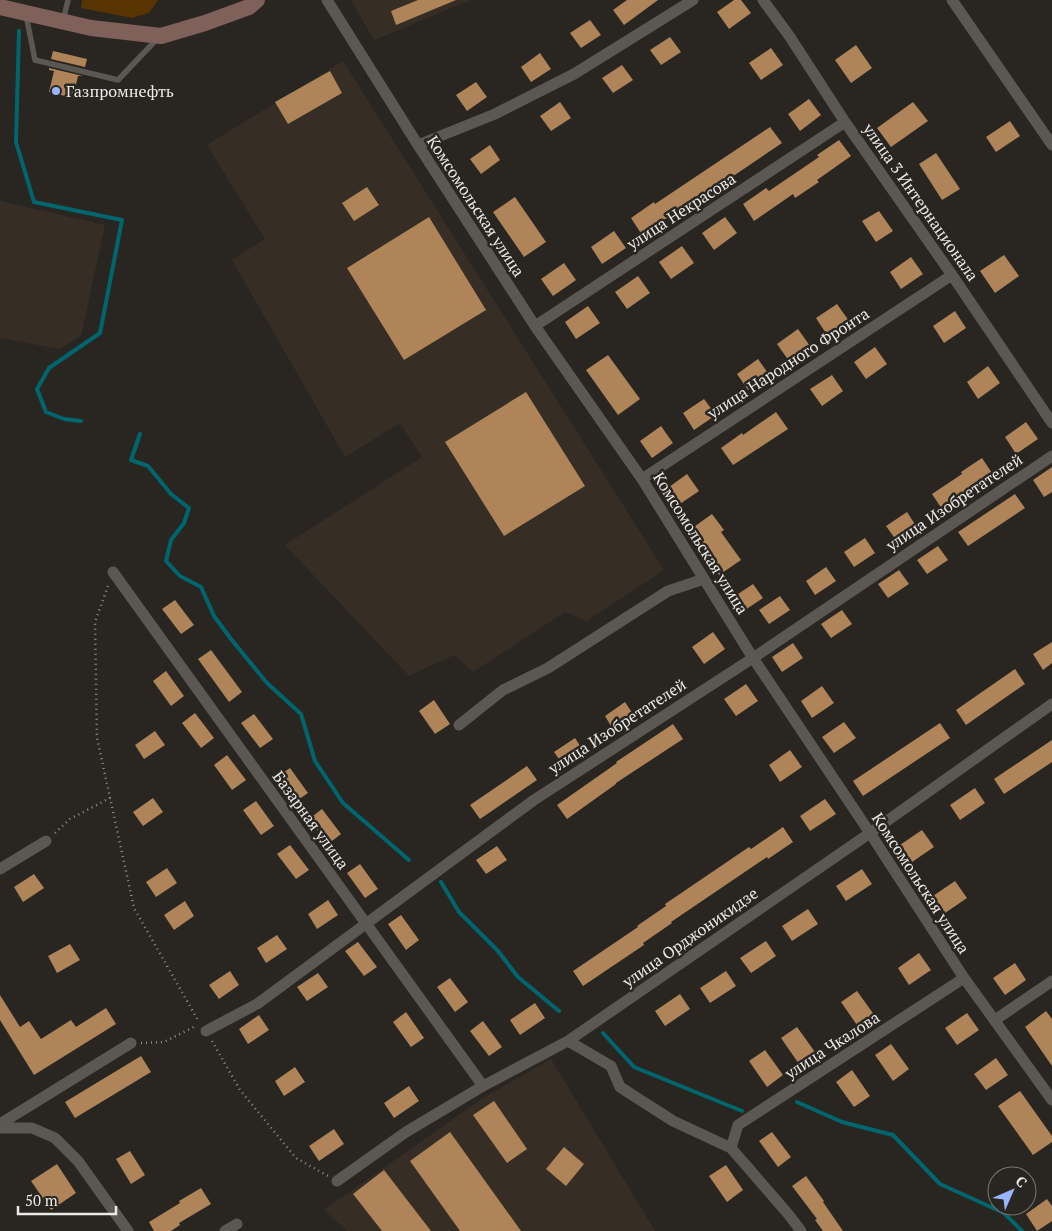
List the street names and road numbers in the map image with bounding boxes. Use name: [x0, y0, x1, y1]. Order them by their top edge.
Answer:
street label: улица 3 Интернационала: [857, 118, 984, 285]
street label: Комсомольская улица: [422, 131, 530, 281]
street label: улица Некрасова: [621, 167, 740, 255]
street label: улица Народного Фронта: [702, 302, 873, 424]
street label: улица Изобретателей: [881, 448, 1027, 556]
street label: Комсомольская улица: [648, 468, 754, 618]
street label: улица Изобретателей: [543, 673, 690, 779]
street label: Базарная улица: [268, 766, 354, 874]
street label: Комсомольская улица: [867, 808, 975, 958]
street label: улица Орджоникидзе: [617, 882, 762, 993]
street label: улица Чкалова: [779, 1006, 884, 1084]

